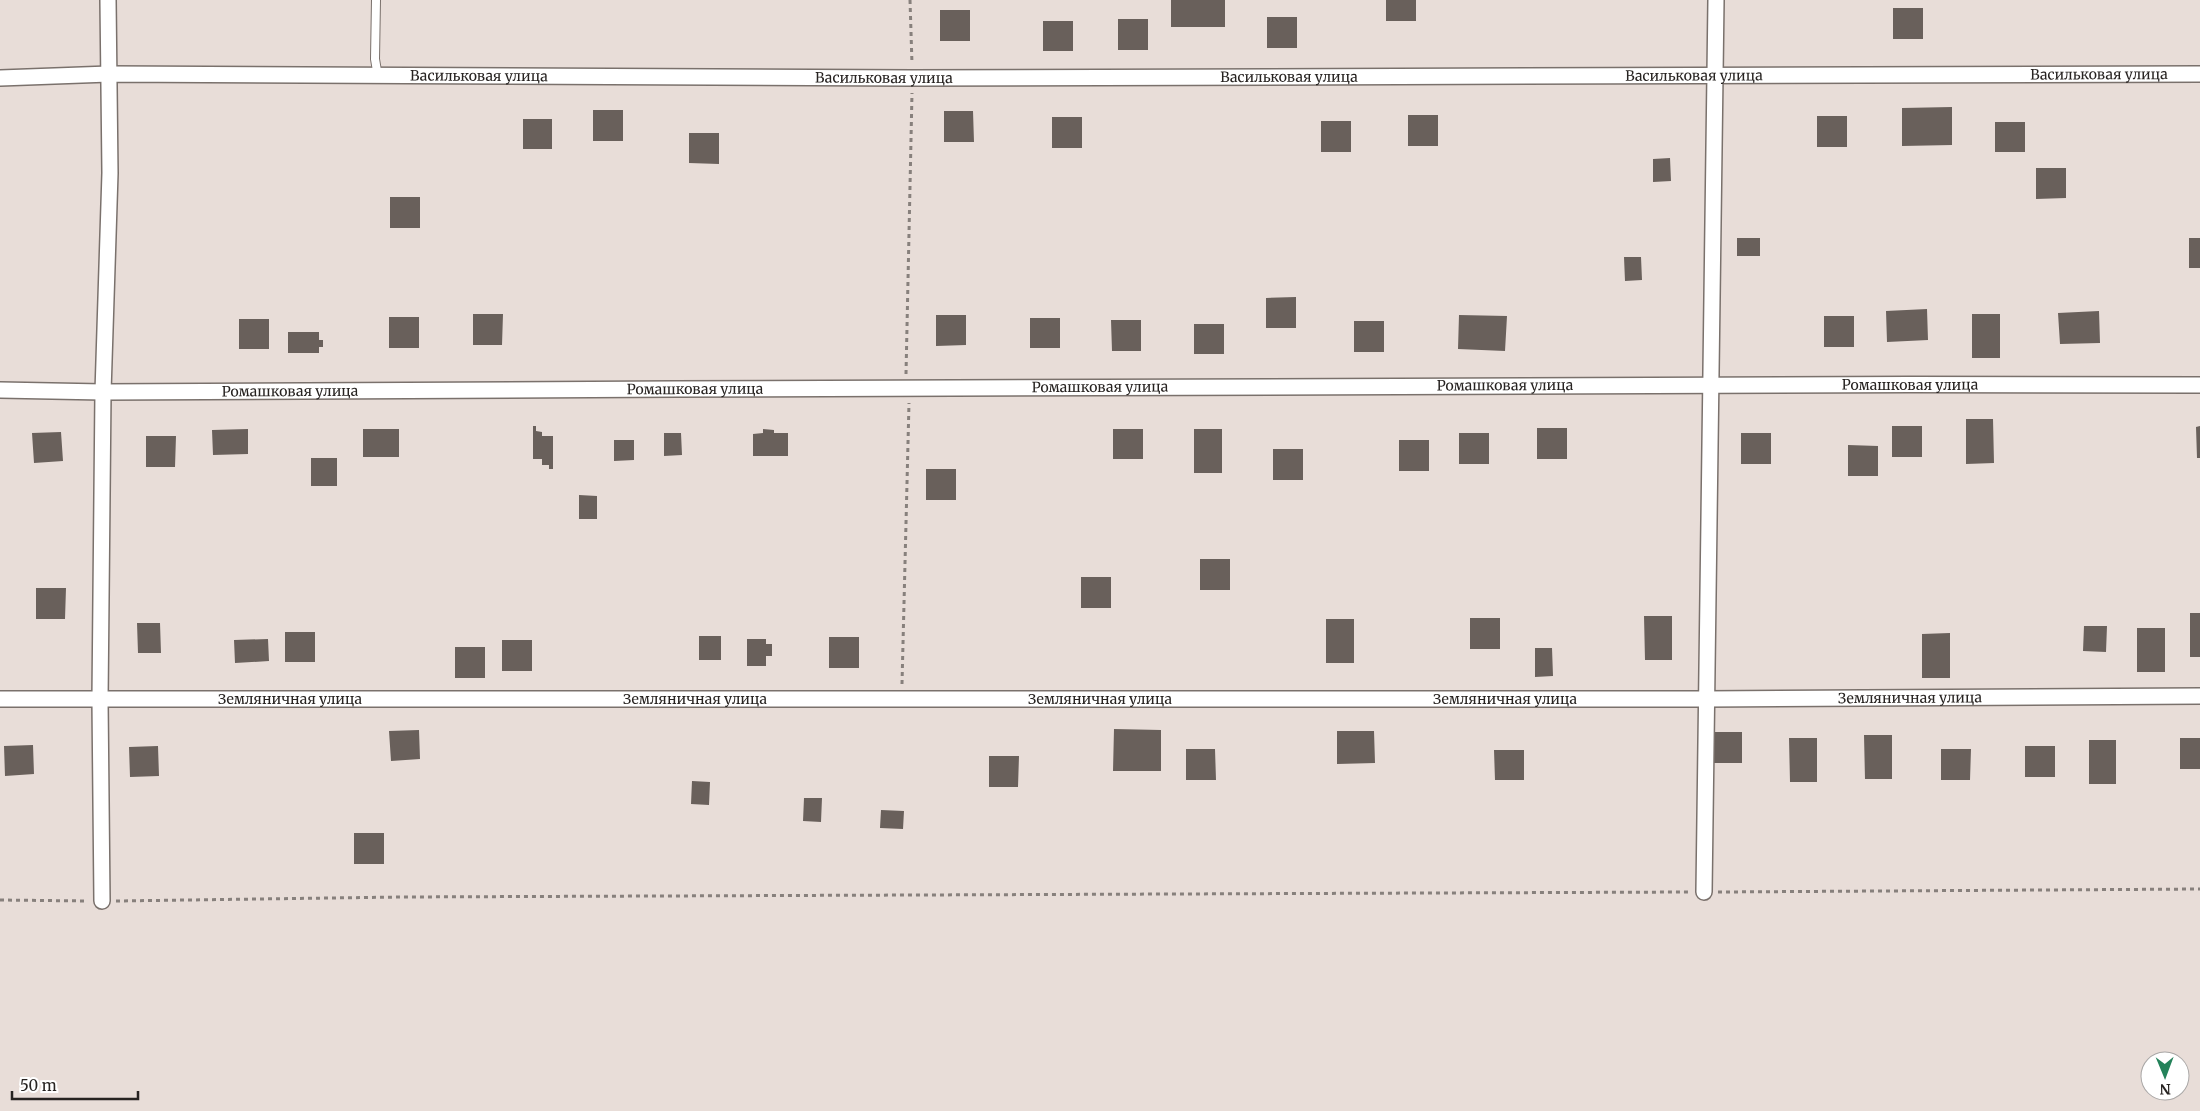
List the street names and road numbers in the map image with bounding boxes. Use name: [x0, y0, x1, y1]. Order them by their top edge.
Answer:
street label: Васильковая улица: [2030, 65, 2168, 84]
street label: Васильковая улица: [1625, 66, 1763, 85]
street label: Васильковая улица: [410, 67, 548, 85]
street label: Васильковая улица: [1220, 68, 1358, 86]
street label: Васильковая улица: [815, 69, 953, 87]
street label: Ромашковая улица: [1437, 376, 1574, 394]
street label: Ромашковая улица: [1842, 376, 1979, 394]
street label: Ромашковая улица: [1032, 378, 1169, 396]
street label: Ромашковая улица: [627, 380, 764, 398]
street label: Ромашковая улица: [222, 382, 359, 400]
street label: Земляничная улица: [1838, 688, 1982, 707]
street label: Земляничная улица: [218, 690, 362, 708]
street label: Земляничная улица: [623, 690, 767, 708]
street label: Земляничная улица: [1028, 690, 1172, 708]
street label: Земляничная улица: [1433, 690, 1577, 708]

